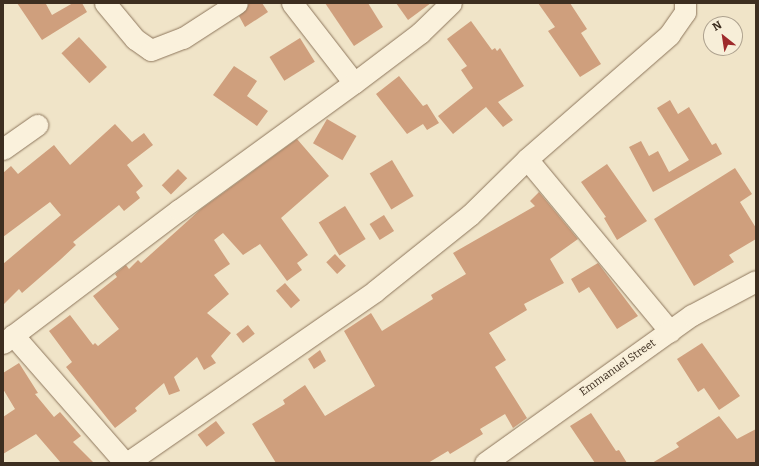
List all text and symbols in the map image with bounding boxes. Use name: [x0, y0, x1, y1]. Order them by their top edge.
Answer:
north arrow: [703, 16, 743, 56]
text: N: [710, 18, 724, 34]
street label: Emmanuel Street: [577, 337, 659, 399]

